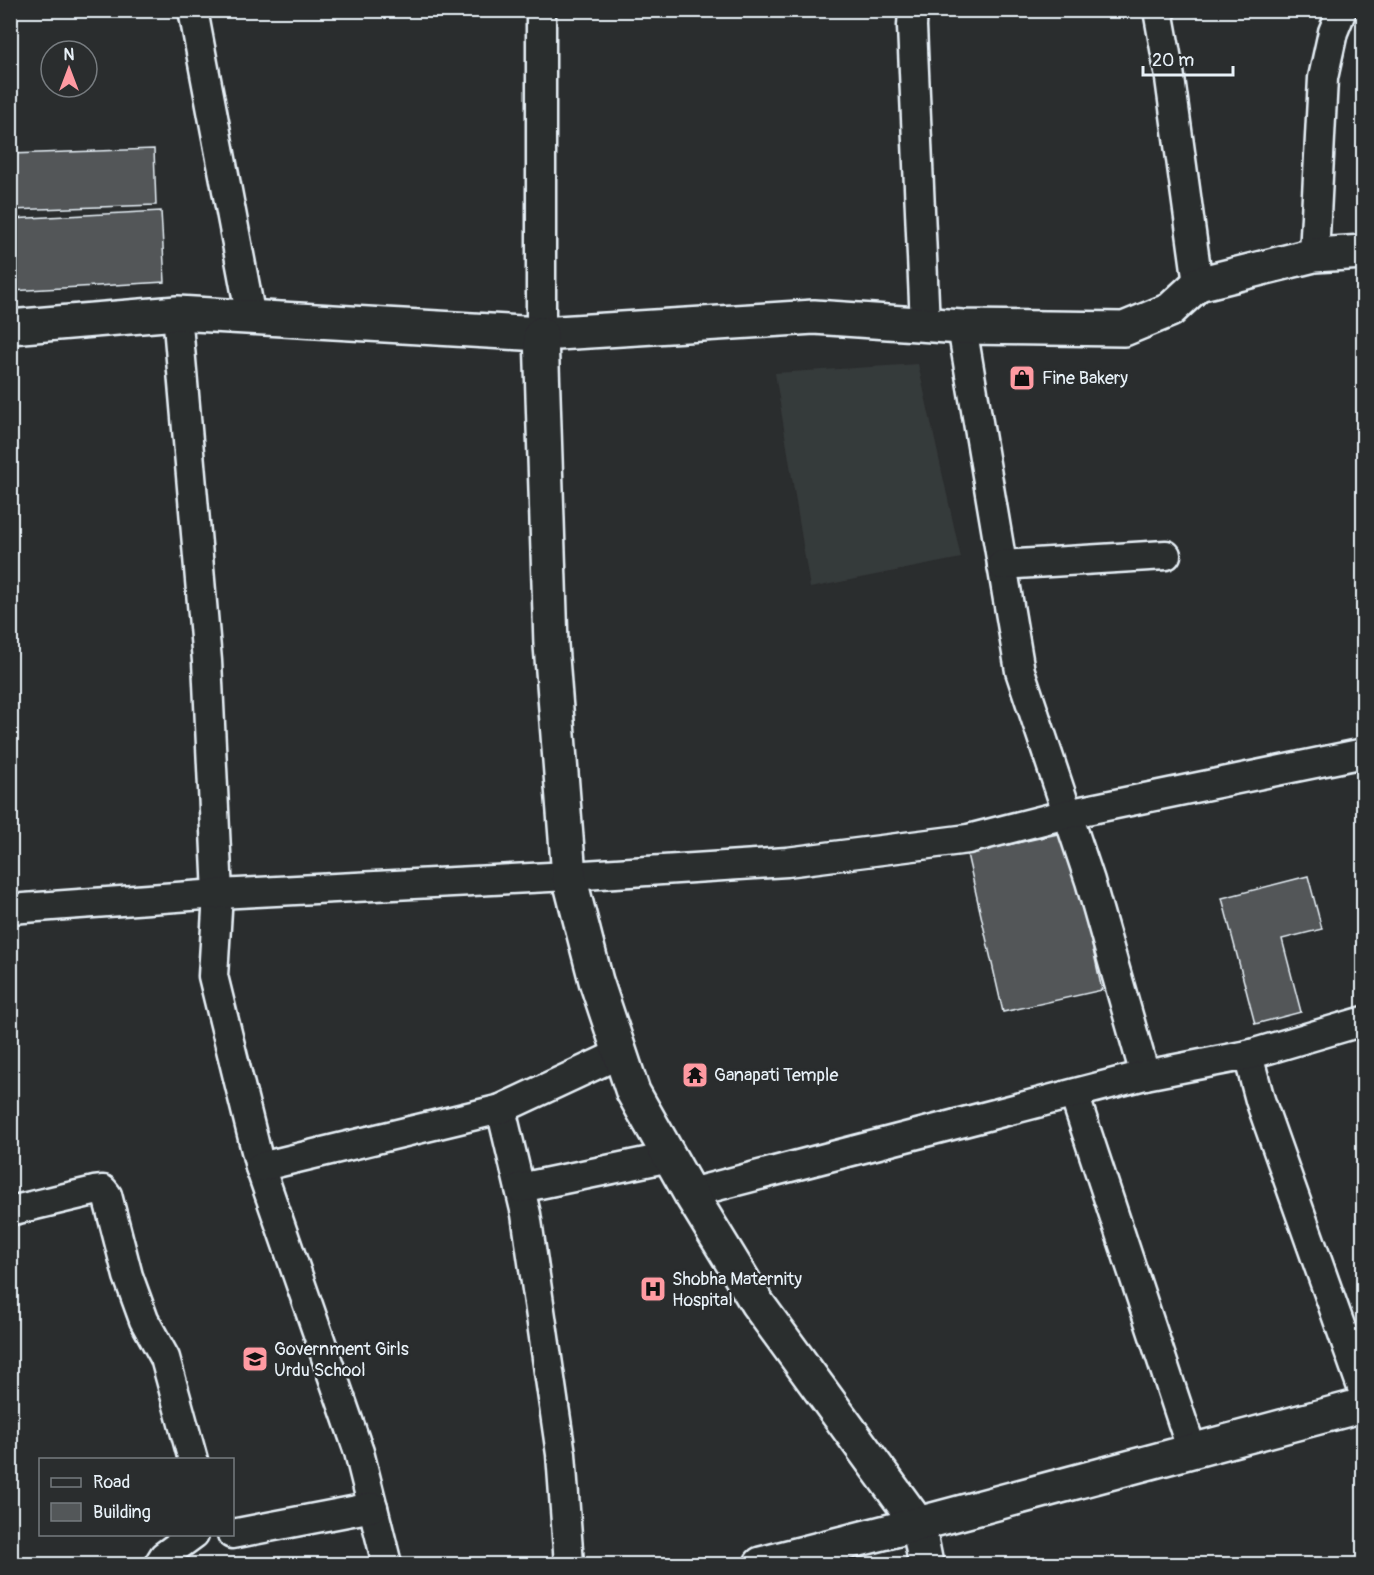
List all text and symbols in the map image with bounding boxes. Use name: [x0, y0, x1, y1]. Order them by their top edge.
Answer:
north arrow: [39, 39, 99, 99]
scale bar: [1143, 39, 1233, 77]
text: N: [64, 45, 75, 65]
text: 20 m: [1152, 49, 1194, 72]
shop icon: Fine Bakery: [1007, 363, 1037, 393]
place label: Fine Bakery: [1042, 367, 1128, 390]
temple icon: Ganapati Temple: [680, 1060, 710, 1090]
place label: Ganapati Temple: [714, 1064, 838, 1087]
place label: Shobha Maternity Hospital: [672, 1268, 802, 1312]
hospital icon: Shobha Maternity Hospital: [638, 1274, 668, 1304]
place label: Government Girls Urdu School: [274, 1338, 409, 1382]
school or university icon: Government Girls Urdu School: [240, 1344, 270, 1374]
legend: [39, 1458, 234, 1536]
text: Road: [93, 1471, 130, 1494]
text: Building: [93, 1501, 151, 1524]

